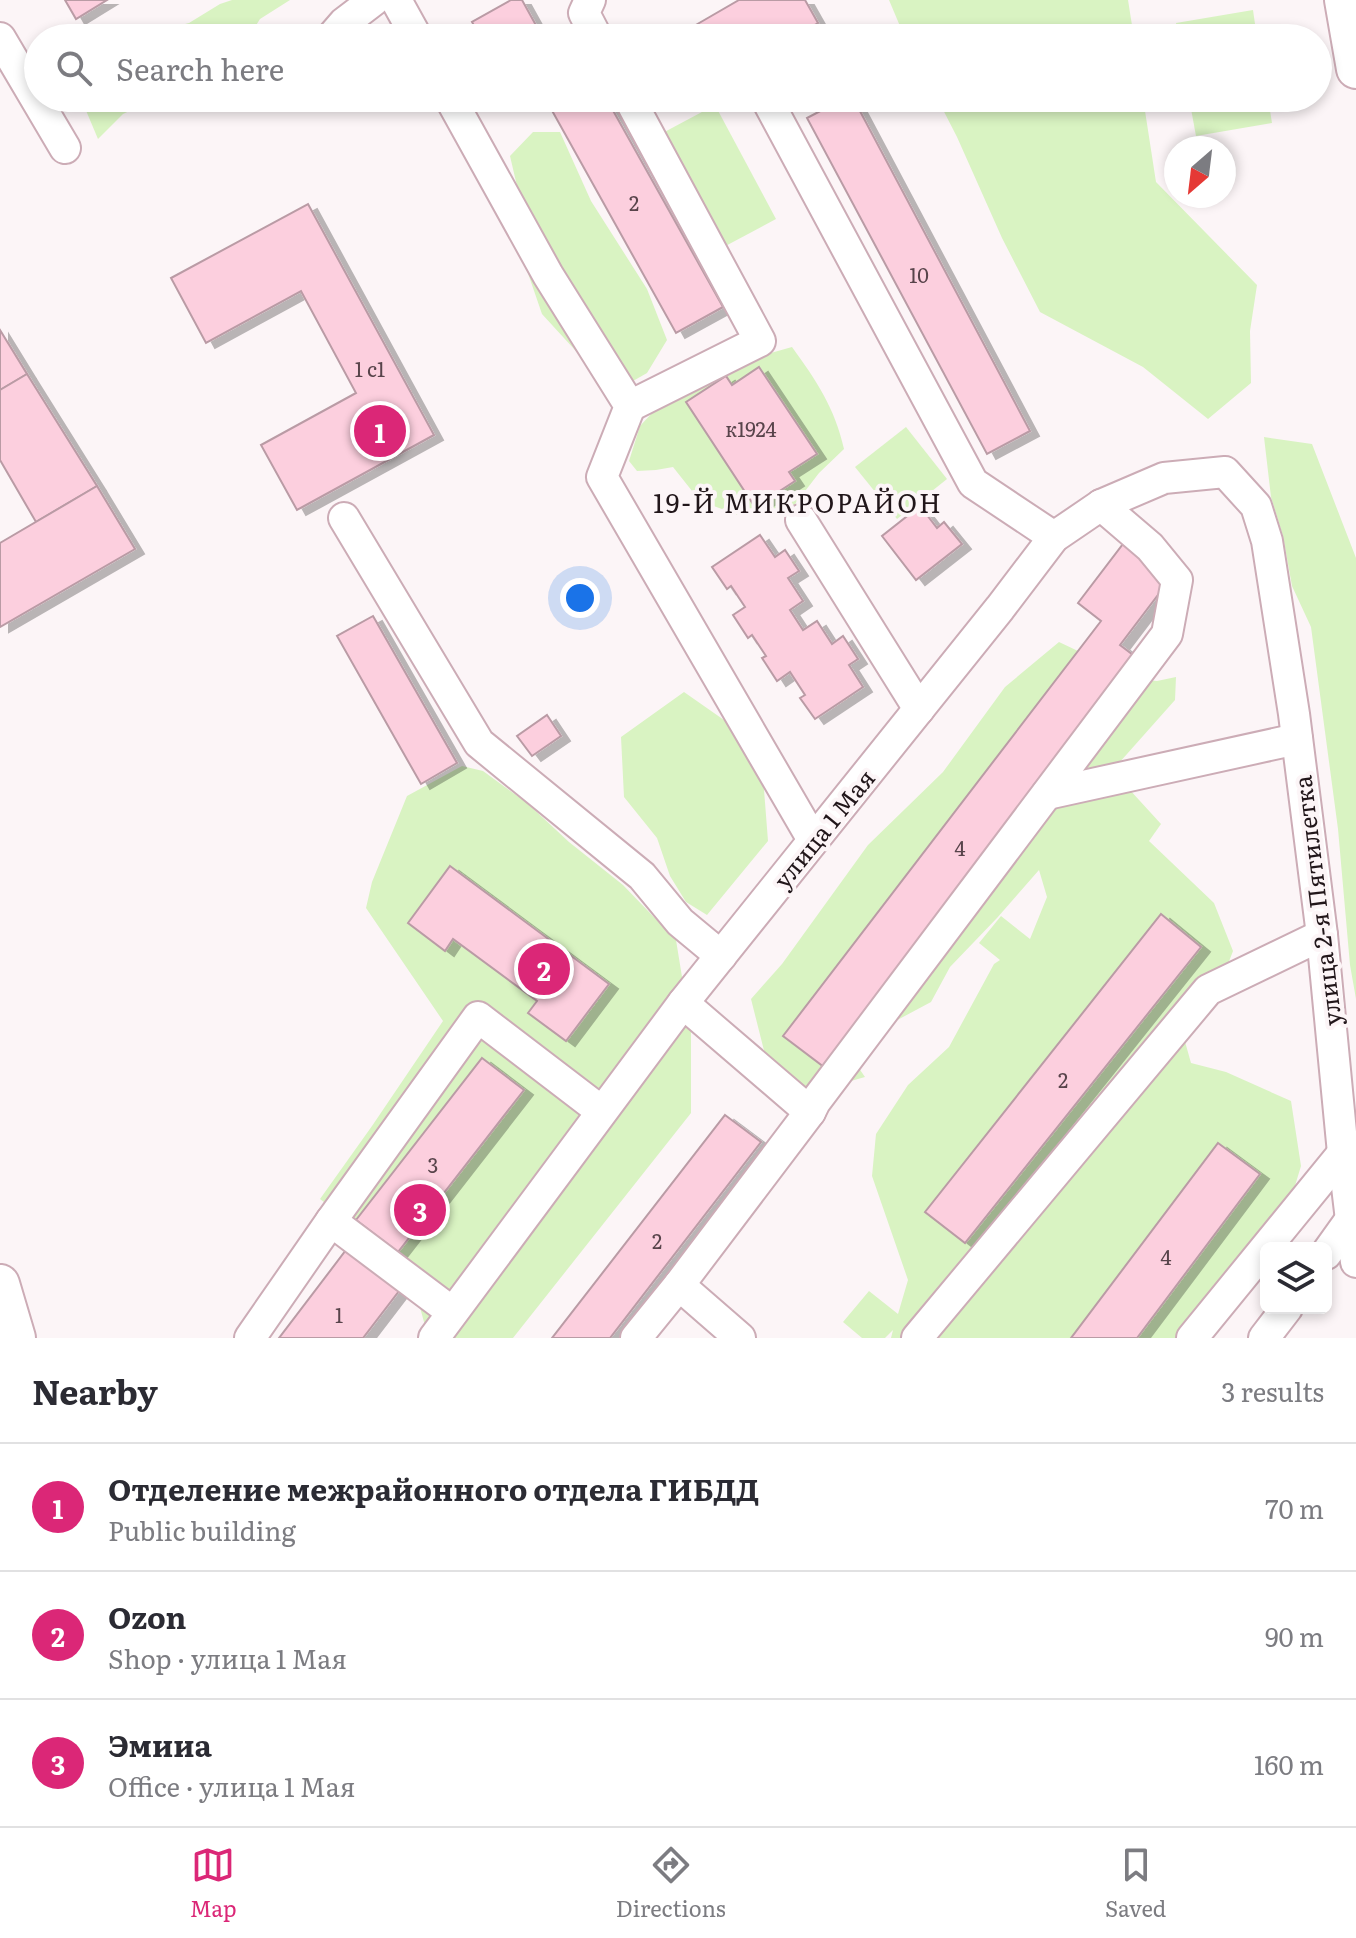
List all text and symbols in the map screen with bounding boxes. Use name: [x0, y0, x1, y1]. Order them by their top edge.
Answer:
search box: [24, 24, 1332, 112]
icon: search: [52, 46, 96, 90]
text: Search here: [116, 46, 284, 90]
north arrow: [1164, 136, 1236, 208]
house number: 2: [629, 187, 639, 217]
house number: 10: [909, 259, 929, 289]
house number: 1 с1: [355, 353, 385, 383]
pin: 1: [354, 401, 406, 461]
house number: к1924: [725, 413, 777, 443]
district label: 19-Й МИКРОРАЙОН: [653, 482, 943, 521]
your location: [560, 578, 600, 618]
street label: улица 1 Мая: [764, 761, 882, 895]
street label: улица 2-я Пятилетка: [1283, 774, 1349, 1028]
house number: 4: [954, 832, 966, 862]
pin: 2: [518, 939, 570, 999]
house number: 2: [1058, 1064, 1068, 1094]
house number: 3: [428, 1149, 438, 1179]
pin: 3: [394, 1180, 446, 1240]
house number: 2: [652, 1225, 662, 1255]
house number: 4: [1160, 1241, 1172, 1271]
map controls: [1260, 1242, 1332, 1314]
button: layers: [1260, 1242, 1332, 1314]
house number: 1: [335, 1299, 343, 1329]
text: Nearby: [32, 1365, 158, 1415]
text: 3 results: [1221, 1371, 1324, 1410]
text: Отделение межрайонного отдела ГИБДД: [108, 1466, 759, 1510]
text: 1: [53, 1488, 63, 1527]
text: 70 m: [1265, 1488, 1324, 1527]
text: Public building: [108, 1510, 296, 1549]
text: Ozon: [108, 1594, 186, 1638]
text: 2: [51, 1616, 65, 1655]
text: 90 m: [1265, 1616, 1324, 1655]
text: Shop · улица 1 Мая: [108, 1638, 347, 1677]
text: Эмииа: [108, 1722, 212, 1766]
text: 3: [51, 1744, 65, 1783]
text: 160 m: [1254, 1744, 1324, 1783]
text: Office · улица 1 Мая: [108, 1766, 355, 1805]
tab: Map: [190, 1843, 237, 1924]
tab: Directions: [616, 1843, 726, 1924]
tab: Saved: [1105, 1843, 1166, 1924]

